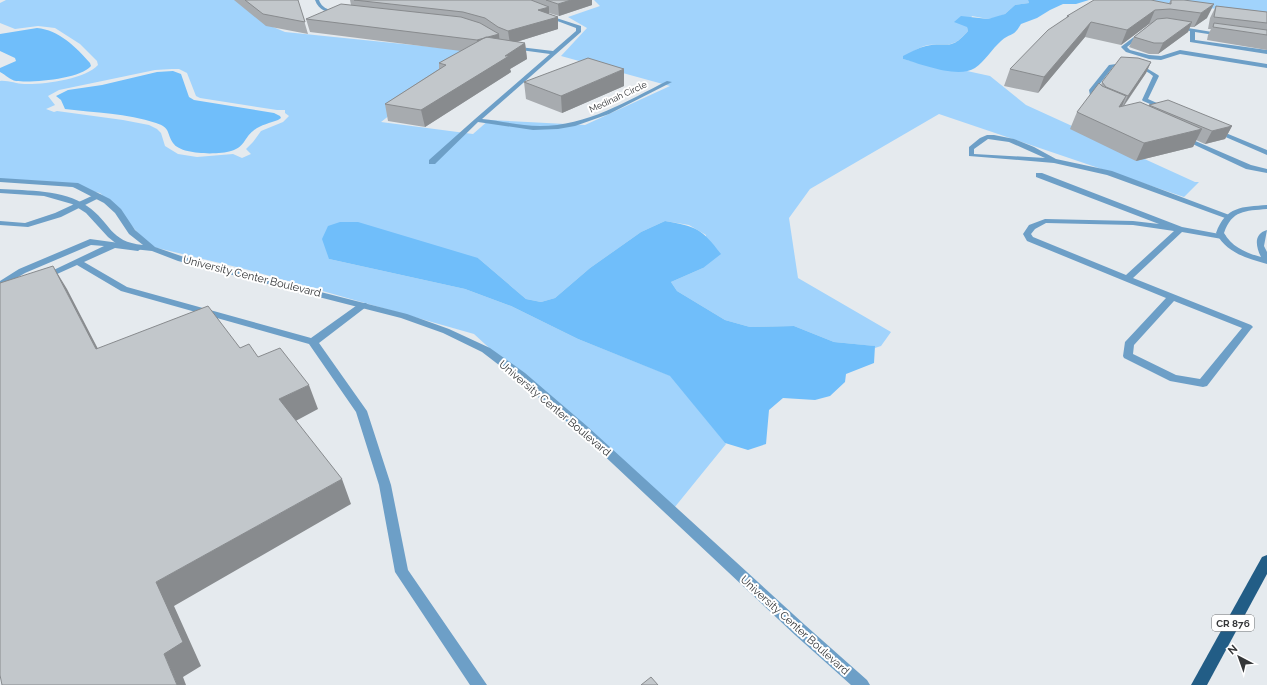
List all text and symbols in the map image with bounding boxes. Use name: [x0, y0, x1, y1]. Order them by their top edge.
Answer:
street label: Medinah Circle: [588, 79, 649, 115]
street label: University Center Boulevard: [182, 253, 322, 300]
street label: University Center Boulevard: [496, 358, 613, 459]
street label: University Center Boulevard: [738, 573, 852, 678]
road number: CR 876: [1212, 615, 1254, 631]
north arrow: [1219, 637, 1259, 677]
text: N: [1225, 642, 1240, 657]

